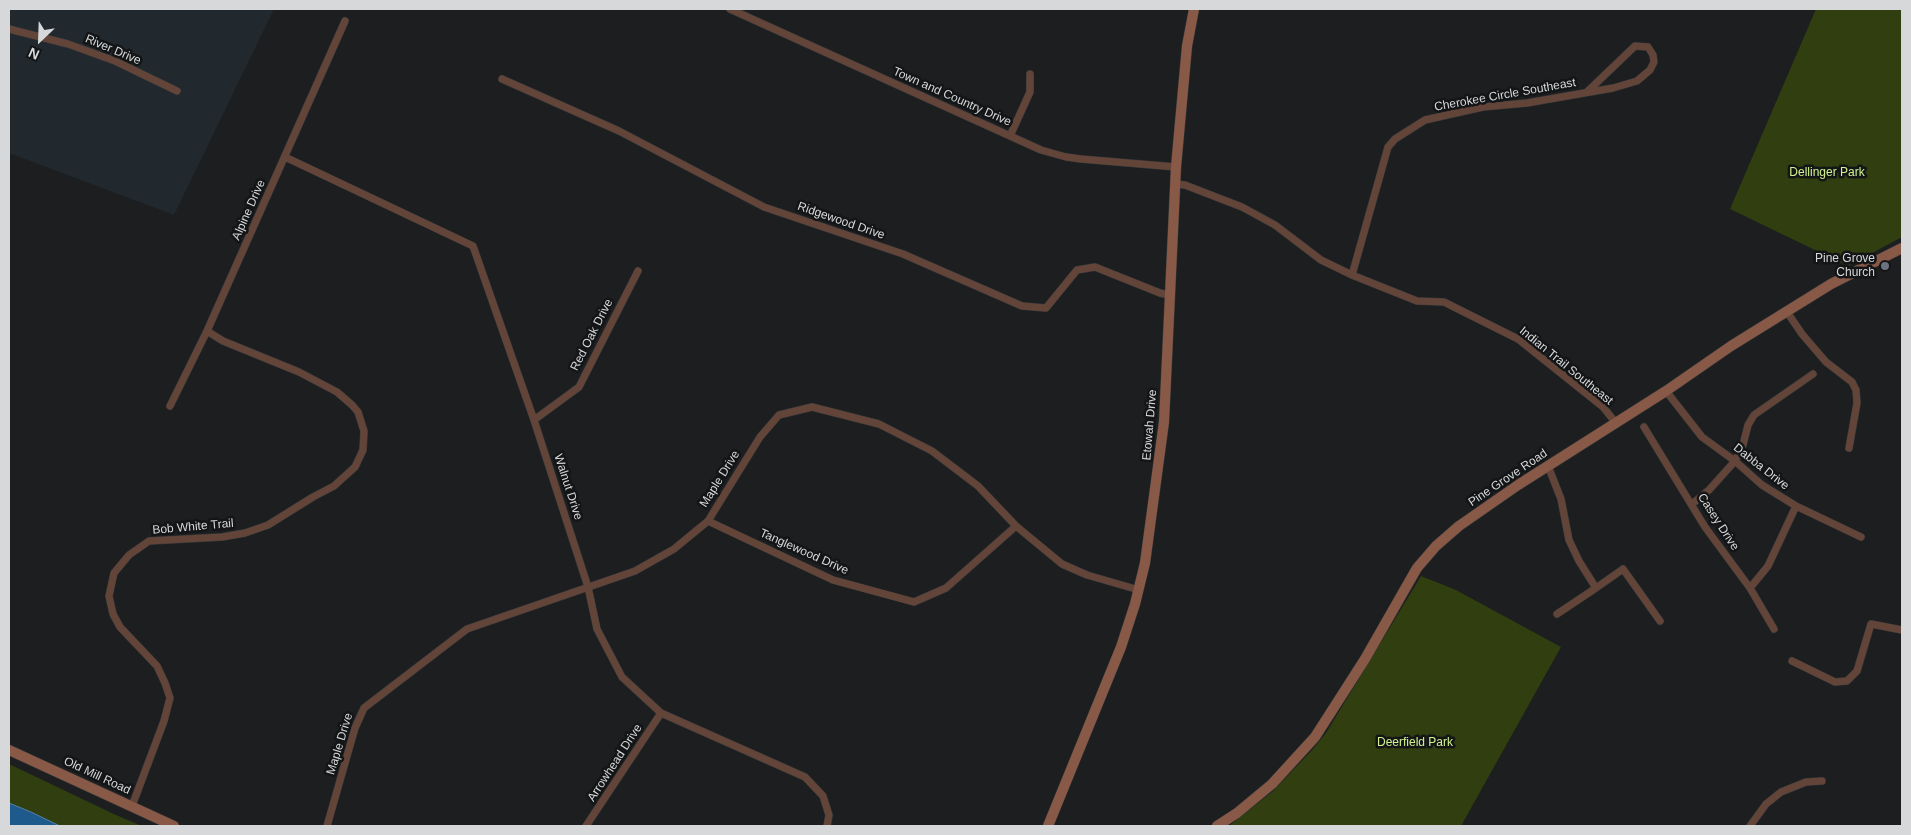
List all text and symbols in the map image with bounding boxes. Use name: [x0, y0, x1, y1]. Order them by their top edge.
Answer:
north arrow: [15, 15, 65, 65]
street label: River Drive: [83, 32, 143, 68]
text: N: [26, 44, 42, 63]
street label: Town and Country Drive: [891, 64, 1013, 130]
street label: Cherokee Circle Southeast: [1433, 75, 1577, 115]
park label: Dellinger Park: [1789, 166, 1865, 180]
street label: Alpine Drive: [229, 178, 269, 242]
street label: Ridgewood Drive: [795, 199, 887, 243]
place label: Pine Grove Church: [1815, 252, 1875, 280]
marker: Pine Grove Church: [1879, 260, 1891, 272]
street label: Red Oak Drive: [568, 297, 616, 373]
street label: Indian Trail Southeast: [1516, 324, 1616, 408]
street label: Etowah Drive: [1140, 389, 1160, 461]
street label: Dabba Drive: [1730, 441, 1792, 493]
street label: Pine Grove Road: [1466, 446, 1550, 510]
street label: Maple Drive: [697, 448, 743, 510]
street label: Walnut Drive: [551, 452, 585, 522]
street label: Casey Drive: [1694, 491, 1742, 553]
street label: Bob White Trail: [152, 516, 234, 538]
street label: Tanglewood Drive: [758, 526, 850, 578]
street label: Maple Drive: [324, 711, 356, 777]
street label: Arrowhead Drive: [585, 722, 645, 804]
park label: Deerfield Park: [1377, 736, 1453, 750]
street label: Old Mill Road: [61, 754, 133, 798]

